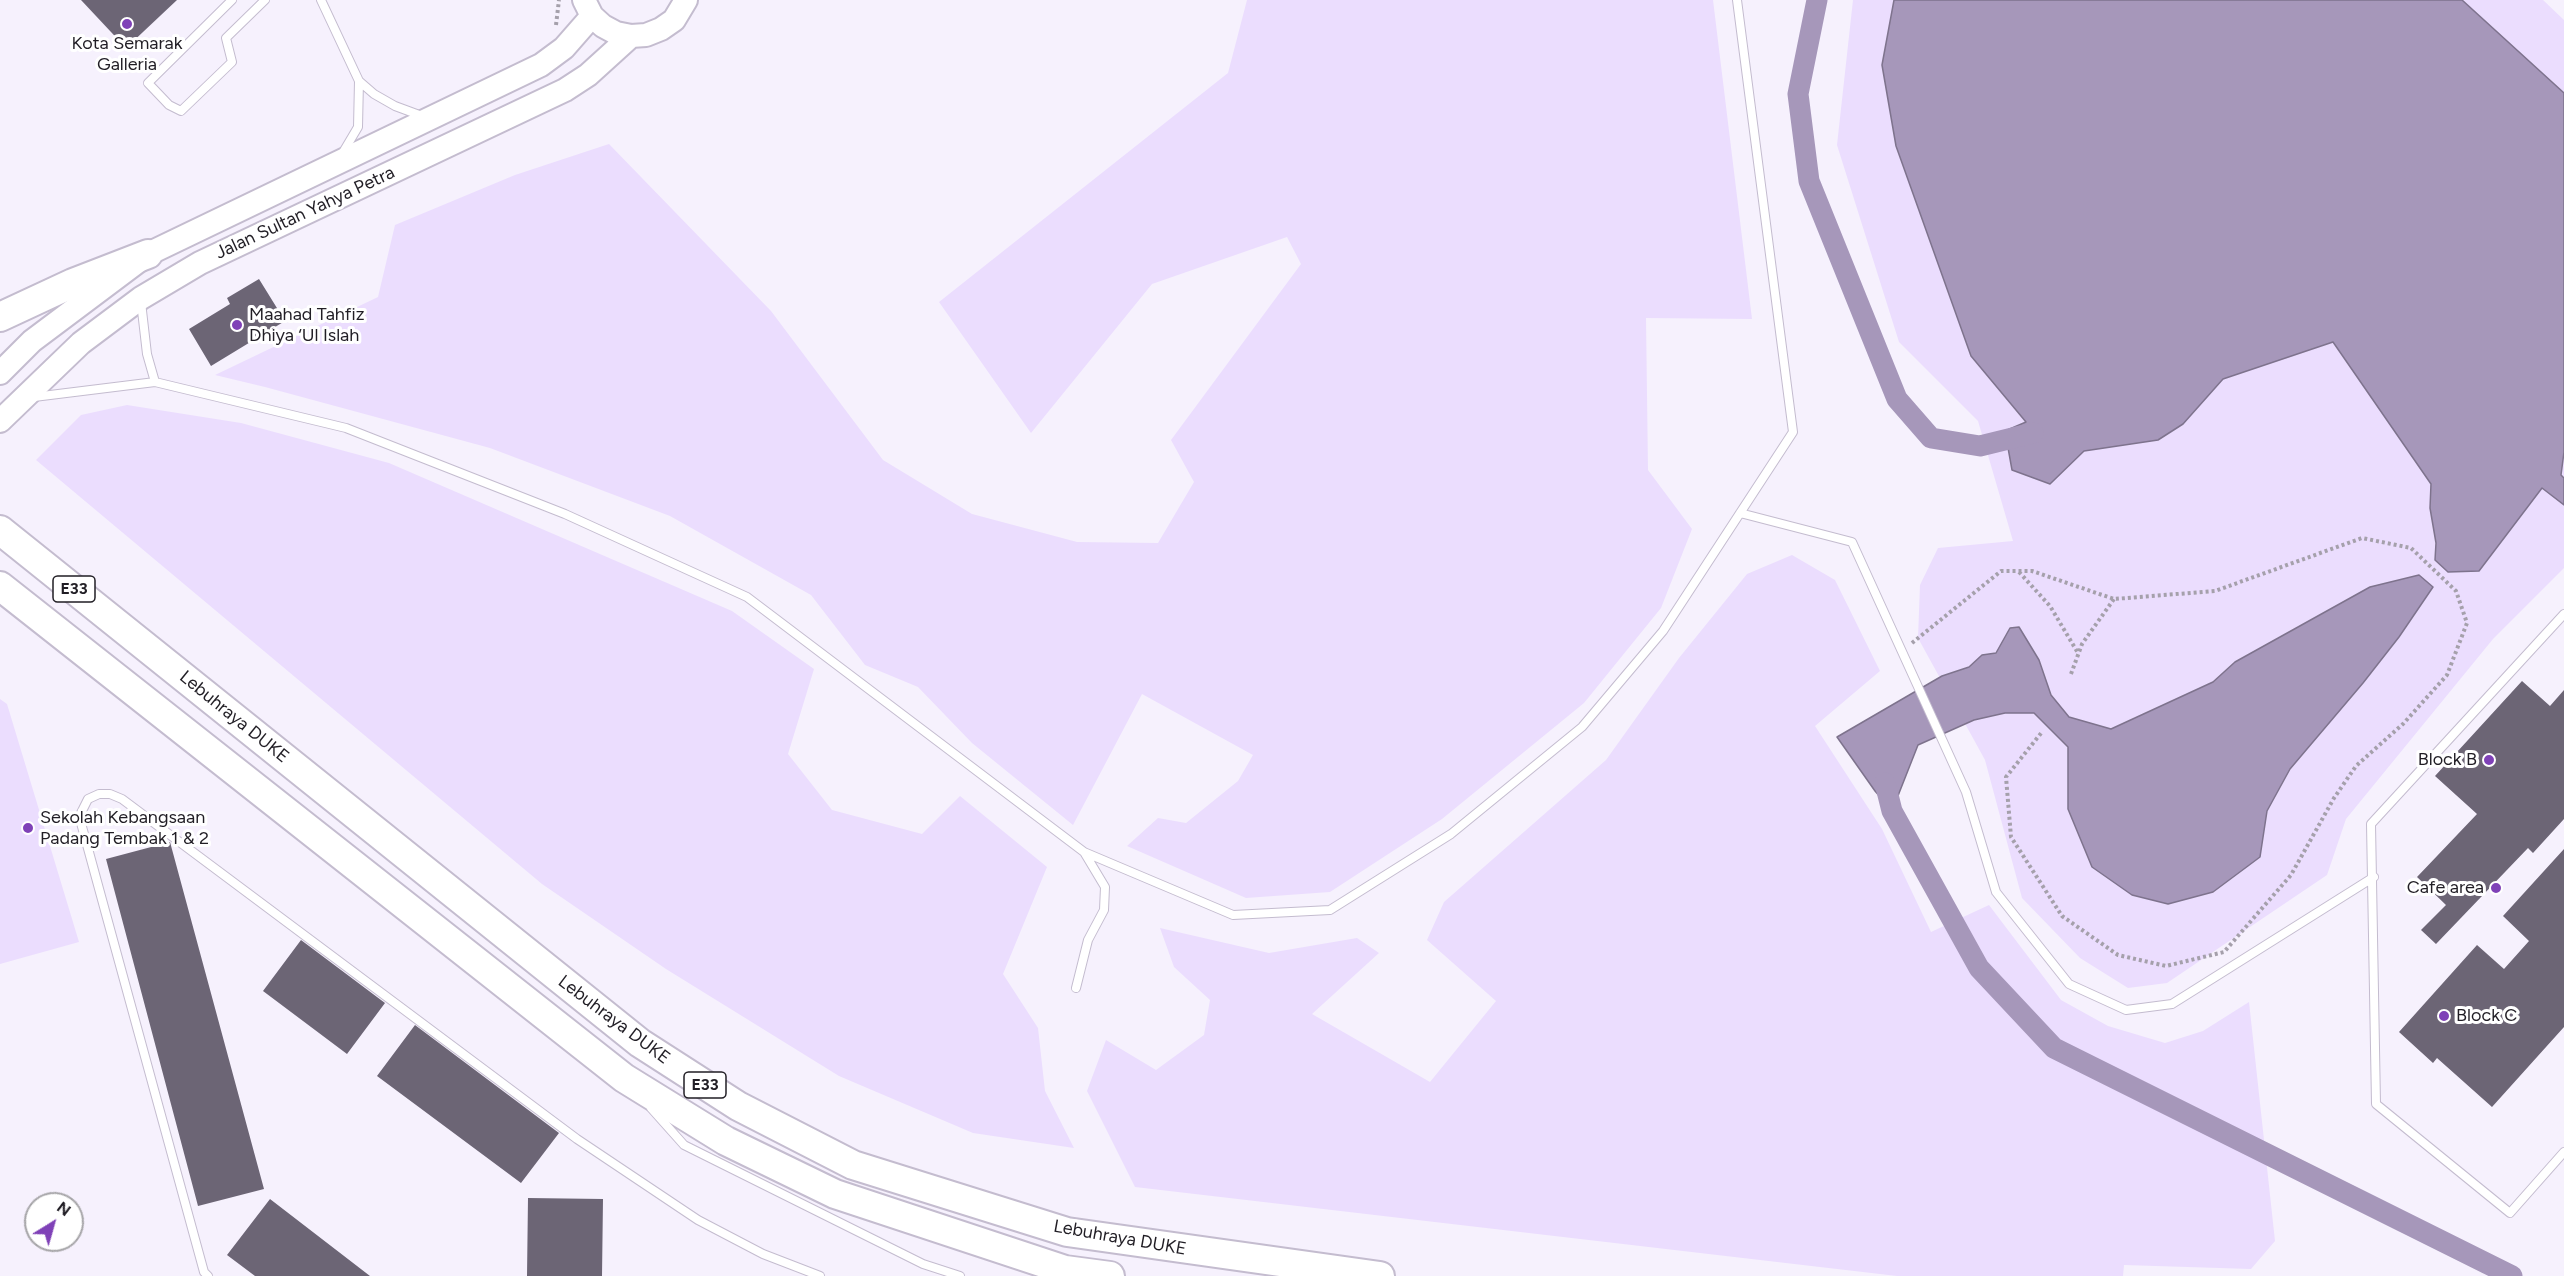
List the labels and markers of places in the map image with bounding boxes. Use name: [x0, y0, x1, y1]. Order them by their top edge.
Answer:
marker: Kota Semarak Galleria: [120, 17, 134, 31]
place label: Kota Semarak Galleria: [71, 33, 183, 76]
place label: Maahad Tahfiz Dhiya ‘Ul Islah: [249, 304, 365, 346]
marker: Maahad Tahfiz Dhiya ‘Ul Islah: [230, 318, 244, 332]
place label: Block B: [2418, 749, 2477, 771]
marker: Block B: [2482, 753, 2496, 767]
place label: Sekolah Kebangsaan Padang Tembak 1 & 2: [40, 807, 209, 850]
marker: Sekolah Kebangsaan Padang Tembak 1 & 2: [21, 821, 35, 835]
place label: Cafe area: [2407, 877, 2484, 899]
marker: Cafe area: [2489, 881, 2503, 895]
place label: Block C: [2456, 1005, 2517, 1027]
marker: Block C: [2437, 1009, 2451, 1023]

